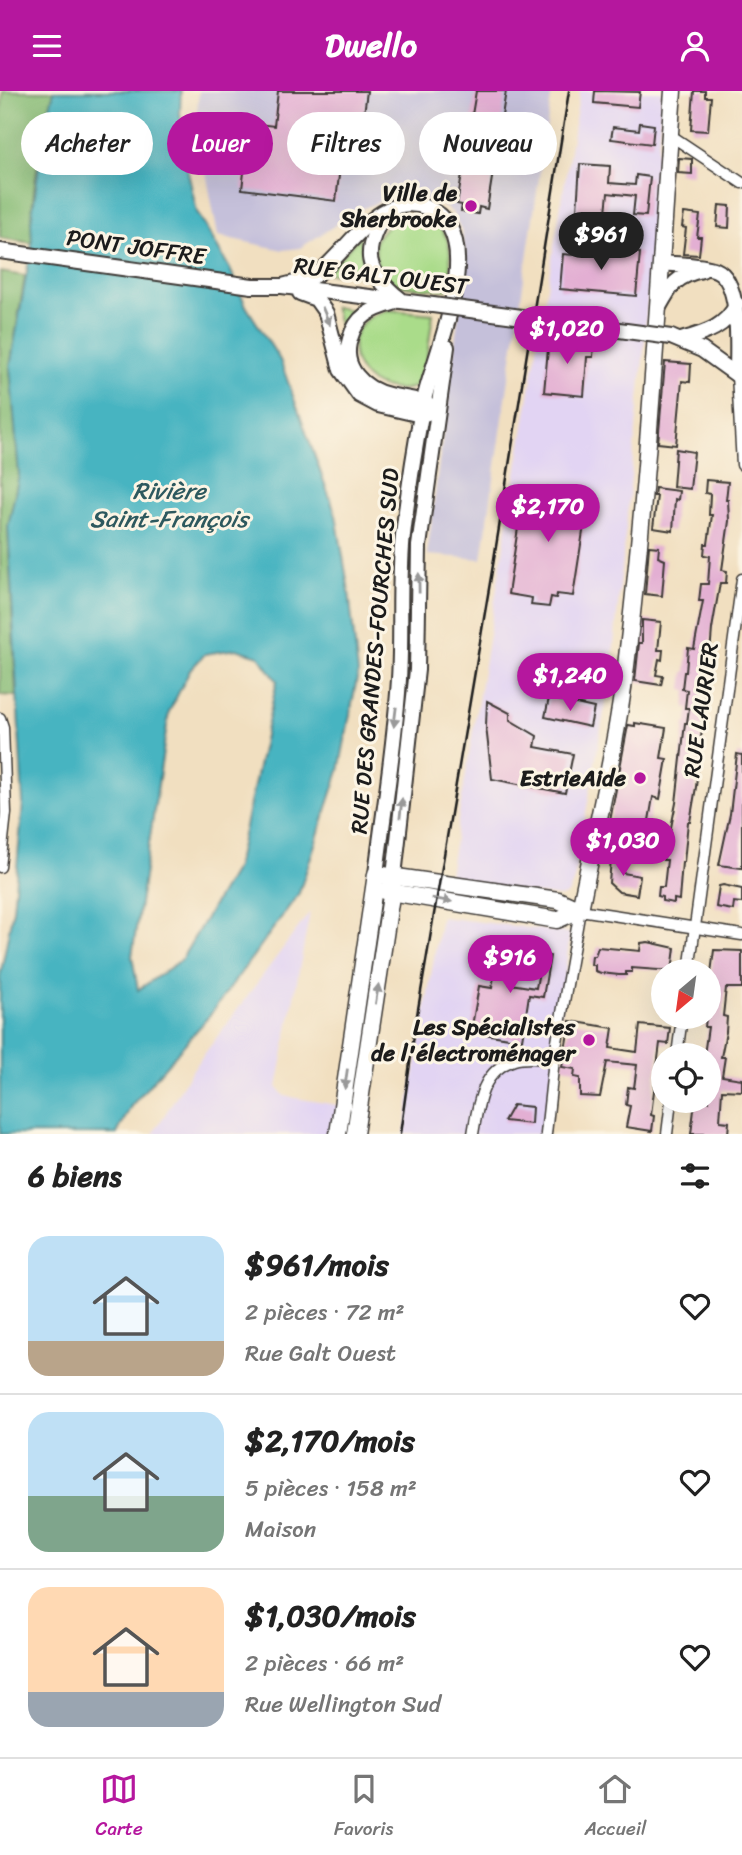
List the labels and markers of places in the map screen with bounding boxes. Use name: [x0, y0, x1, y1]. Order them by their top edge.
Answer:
place label: Ville de Sherbrooke: [339, 173, 458, 240]
marker: Ville de Sherbrooke: [463, 198, 479, 214]
pin: $961: [560, 213, 642, 272]
pin: $1,020: [510, 307, 624, 366]
pin: $2,170: [491, 484, 605, 544]
pin: $1,240: [513, 653, 627, 713]
place label: EstrieAide: [520, 758, 626, 799]
marker: EstrieAide: [632, 770, 648, 786]
pin: $1,030: [566, 819, 680, 878]
pin: $916: [469, 935, 551, 995]
place label: Les Spécialistes de l'électroménager: [371, 1007, 578, 1074]
marker: Les Spécialistes de l'électroménager: [581, 1032, 597, 1048]

